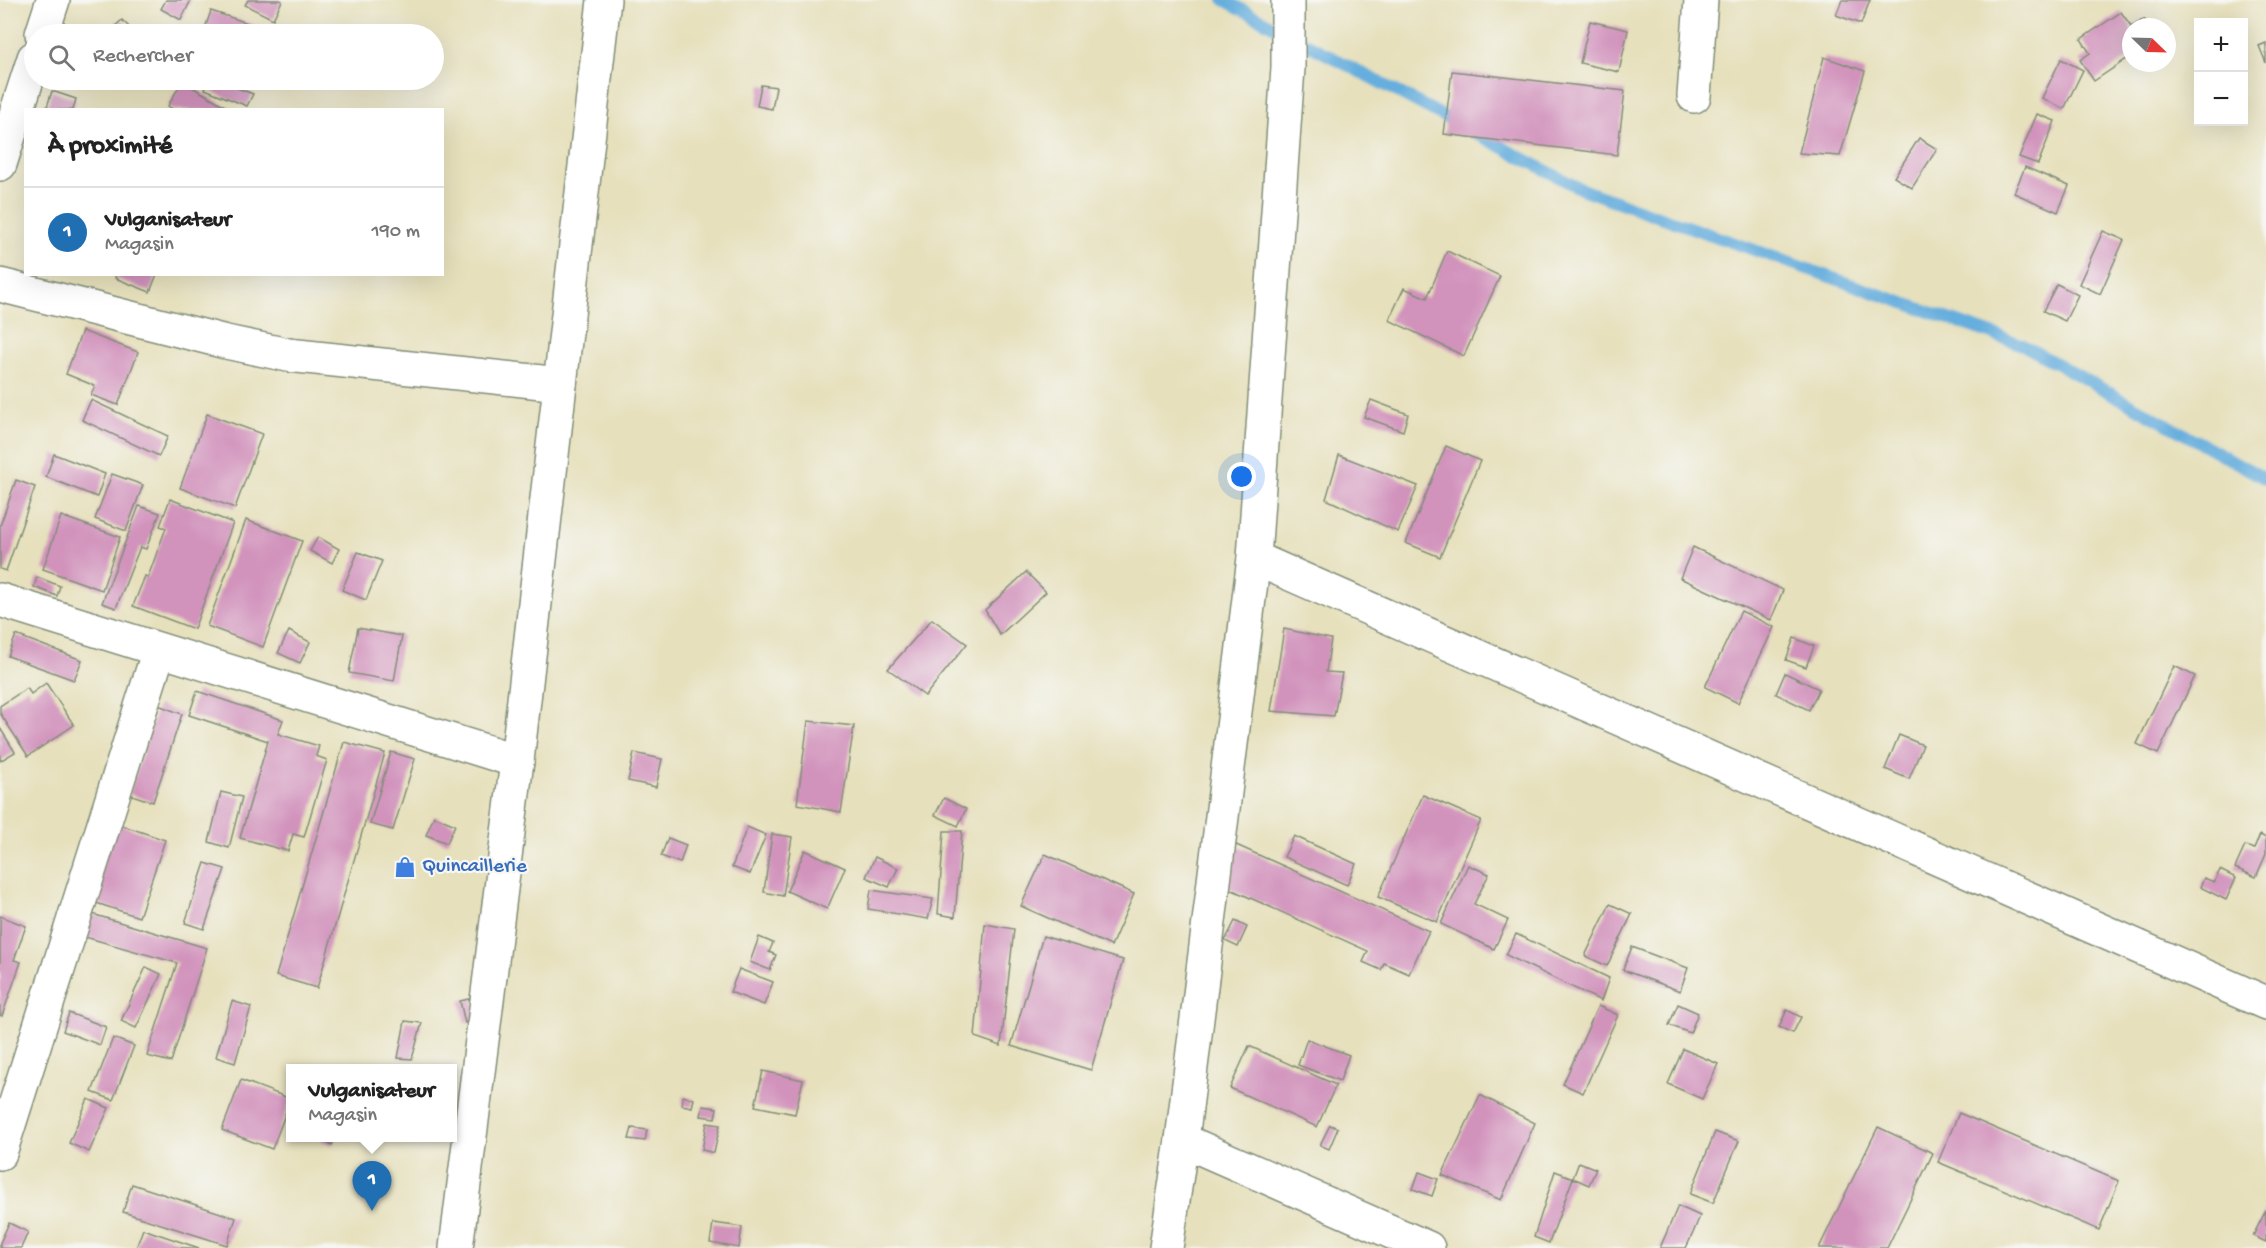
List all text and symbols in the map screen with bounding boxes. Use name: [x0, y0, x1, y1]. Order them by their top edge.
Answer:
north arrow: [2122, 18, 2176, 72]
map controls: [2194, 18, 2248, 126]
button: +: [2194, 18, 2248, 72]
search box: [24, 24, 444, 90]
icon: search: [45, 41, 78, 74]
text: Rechercher: [93, 44, 193, 70]
button: −: [2194, 72, 2248, 126]
text: À proximité: [48, 132, 172, 163]
text: Vulganisateur: [105, 208, 231, 234]
text: 1: [63, 221, 72, 244]
text: 190 m: [372, 221, 420, 244]
text: Magasin: [105, 234, 174, 257]
your location: [1227, 462, 1256, 491]
shop icon: Quincaillerie: [393, 855, 417, 879]
place label: Quincaillerie: [422, 855, 528, 880]
popup: [286, 1064, 457, 1142]
text: Vulganisateur: [308, 1079, 435, 1105]
text: Magasin: [308, 1105, 377, 1128]
pin: 1: [352, 1162, 392, 1211]

